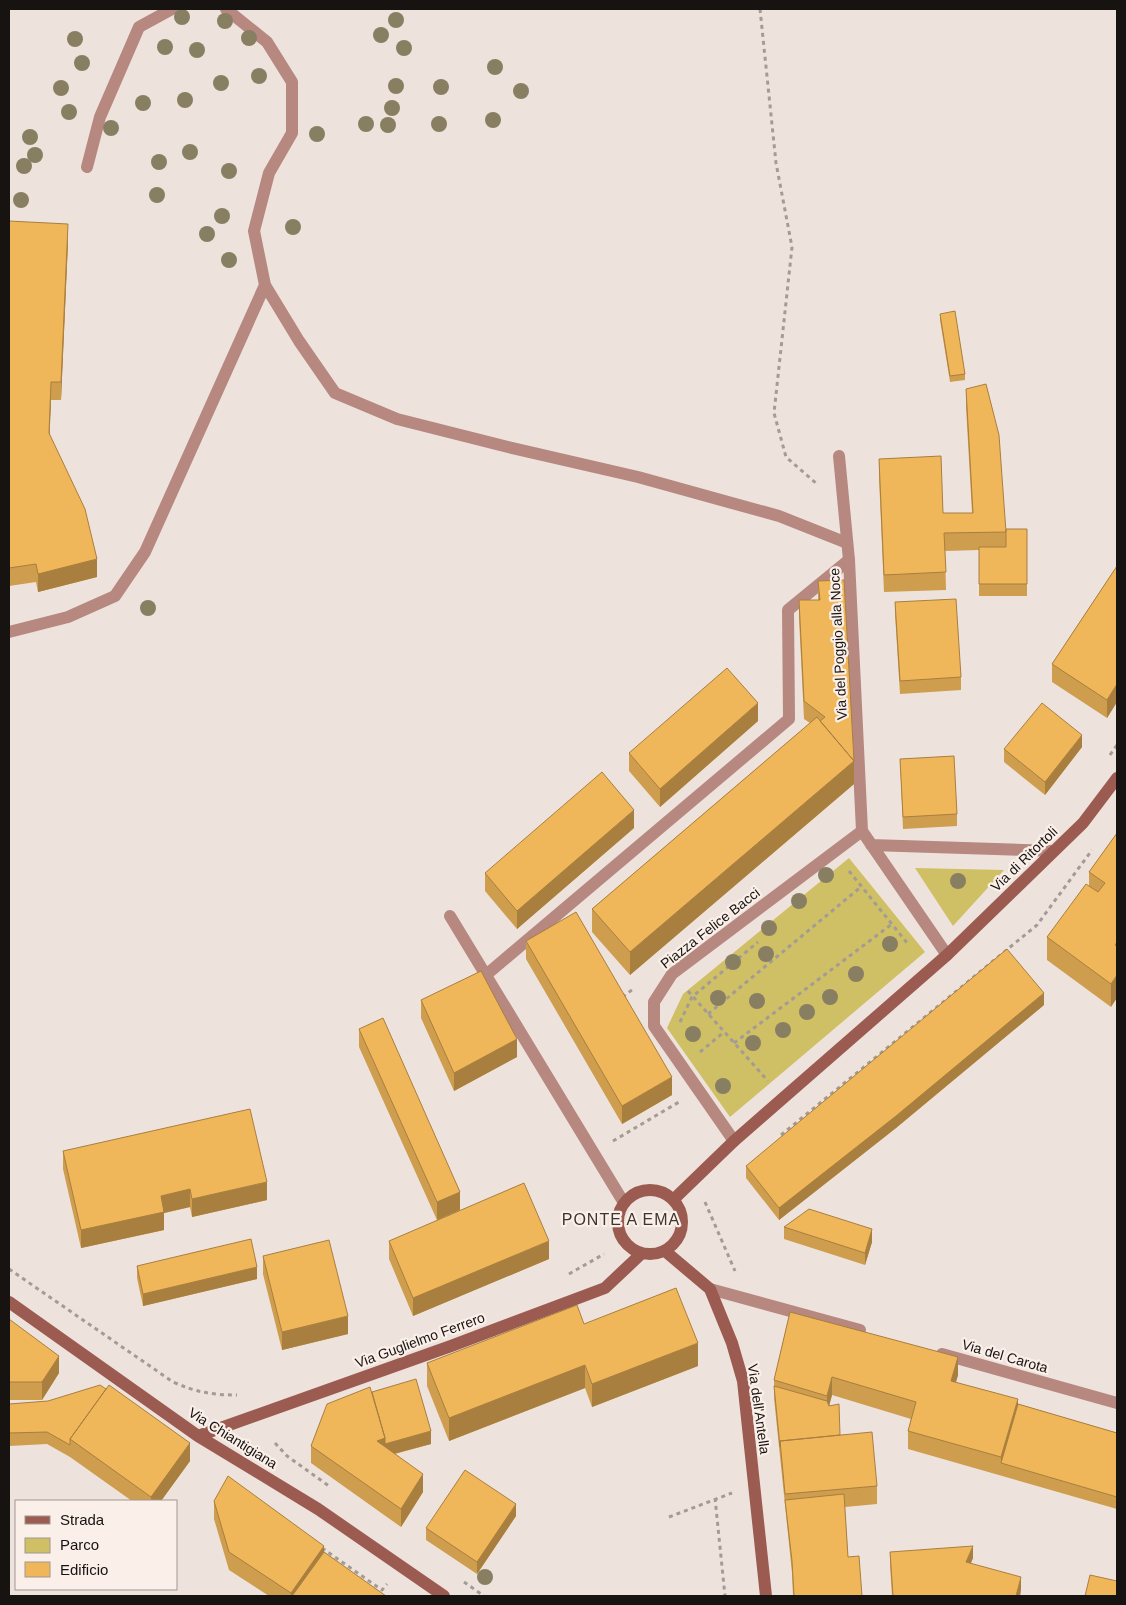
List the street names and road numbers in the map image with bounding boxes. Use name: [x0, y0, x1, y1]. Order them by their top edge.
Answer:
street label: Via del Poggio alla Noce: [826, 567, 850, 720]
street label: Via di Ritortoli: [987, 823, 1061, 895]
street label: Piazza Felice Bacci: [657, 884, 763, 972]
street label: Via Guglielmo Ferrero: [353, 1309, 487, 1371]
street label: Via del Carota: [960, 1336, 1050, 1376]
street label: Via dell'Antella: [745, 1363, 773, 1455]
street label: Via Chiantigiana: [186, 1404, 281, 1472]

